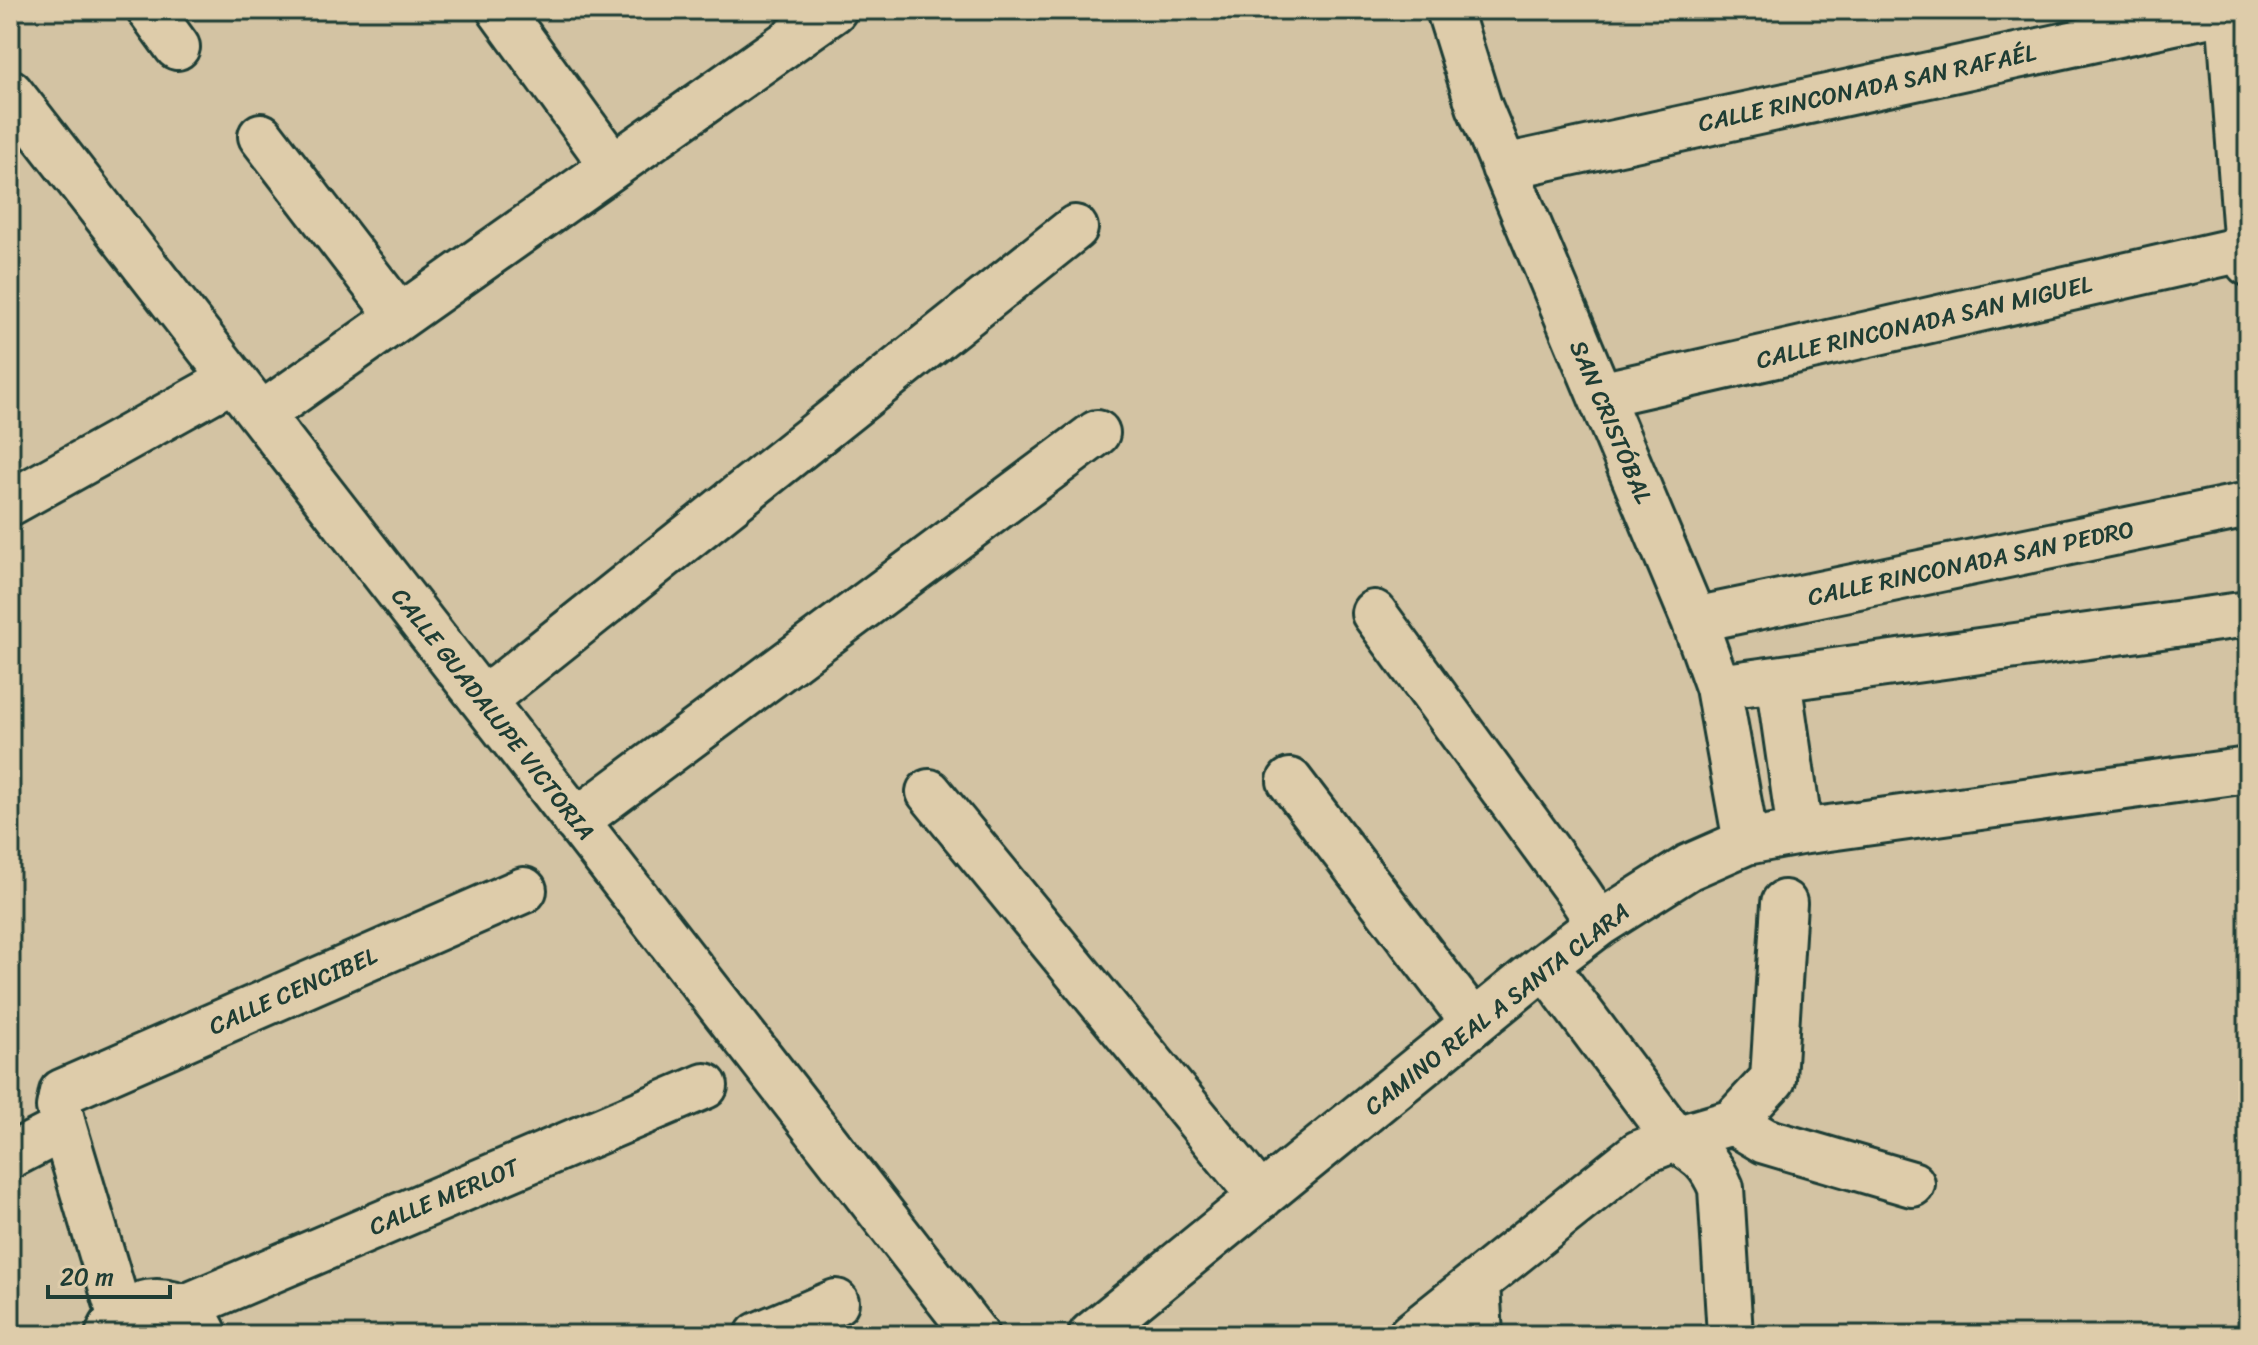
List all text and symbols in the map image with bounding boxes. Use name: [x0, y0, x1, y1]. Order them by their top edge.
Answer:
street label: CALLE RINCONADA SAN RAFAÉL: [1694, 32, 2040, 144]
street label: CALLE RINCONADA SAN MIGUEL: [1752, 263, 2096, 381]
street label: SAN CRISTÓBAL: [1558, 333, 1664, 511]
street label: CALLE RINCONADA SAN PEDRO: [1804, 508, 2138, 618]
street label: CALLE GUADALUPE VICTORIA: [380, 578, 606, 850]
street label: CAMINO REAL A SANTA CLARA: [1355, 891, 1639, 1127]
street label: CALLE CENCIBEL: [202, 935, 384, 1047]
street label: CALLE MERLOT: [362, 1146, 527, 1248]
scale bar: [48, 1249, 170, 1299]
text: 20 m: [60, 1256, 114, 1298]

